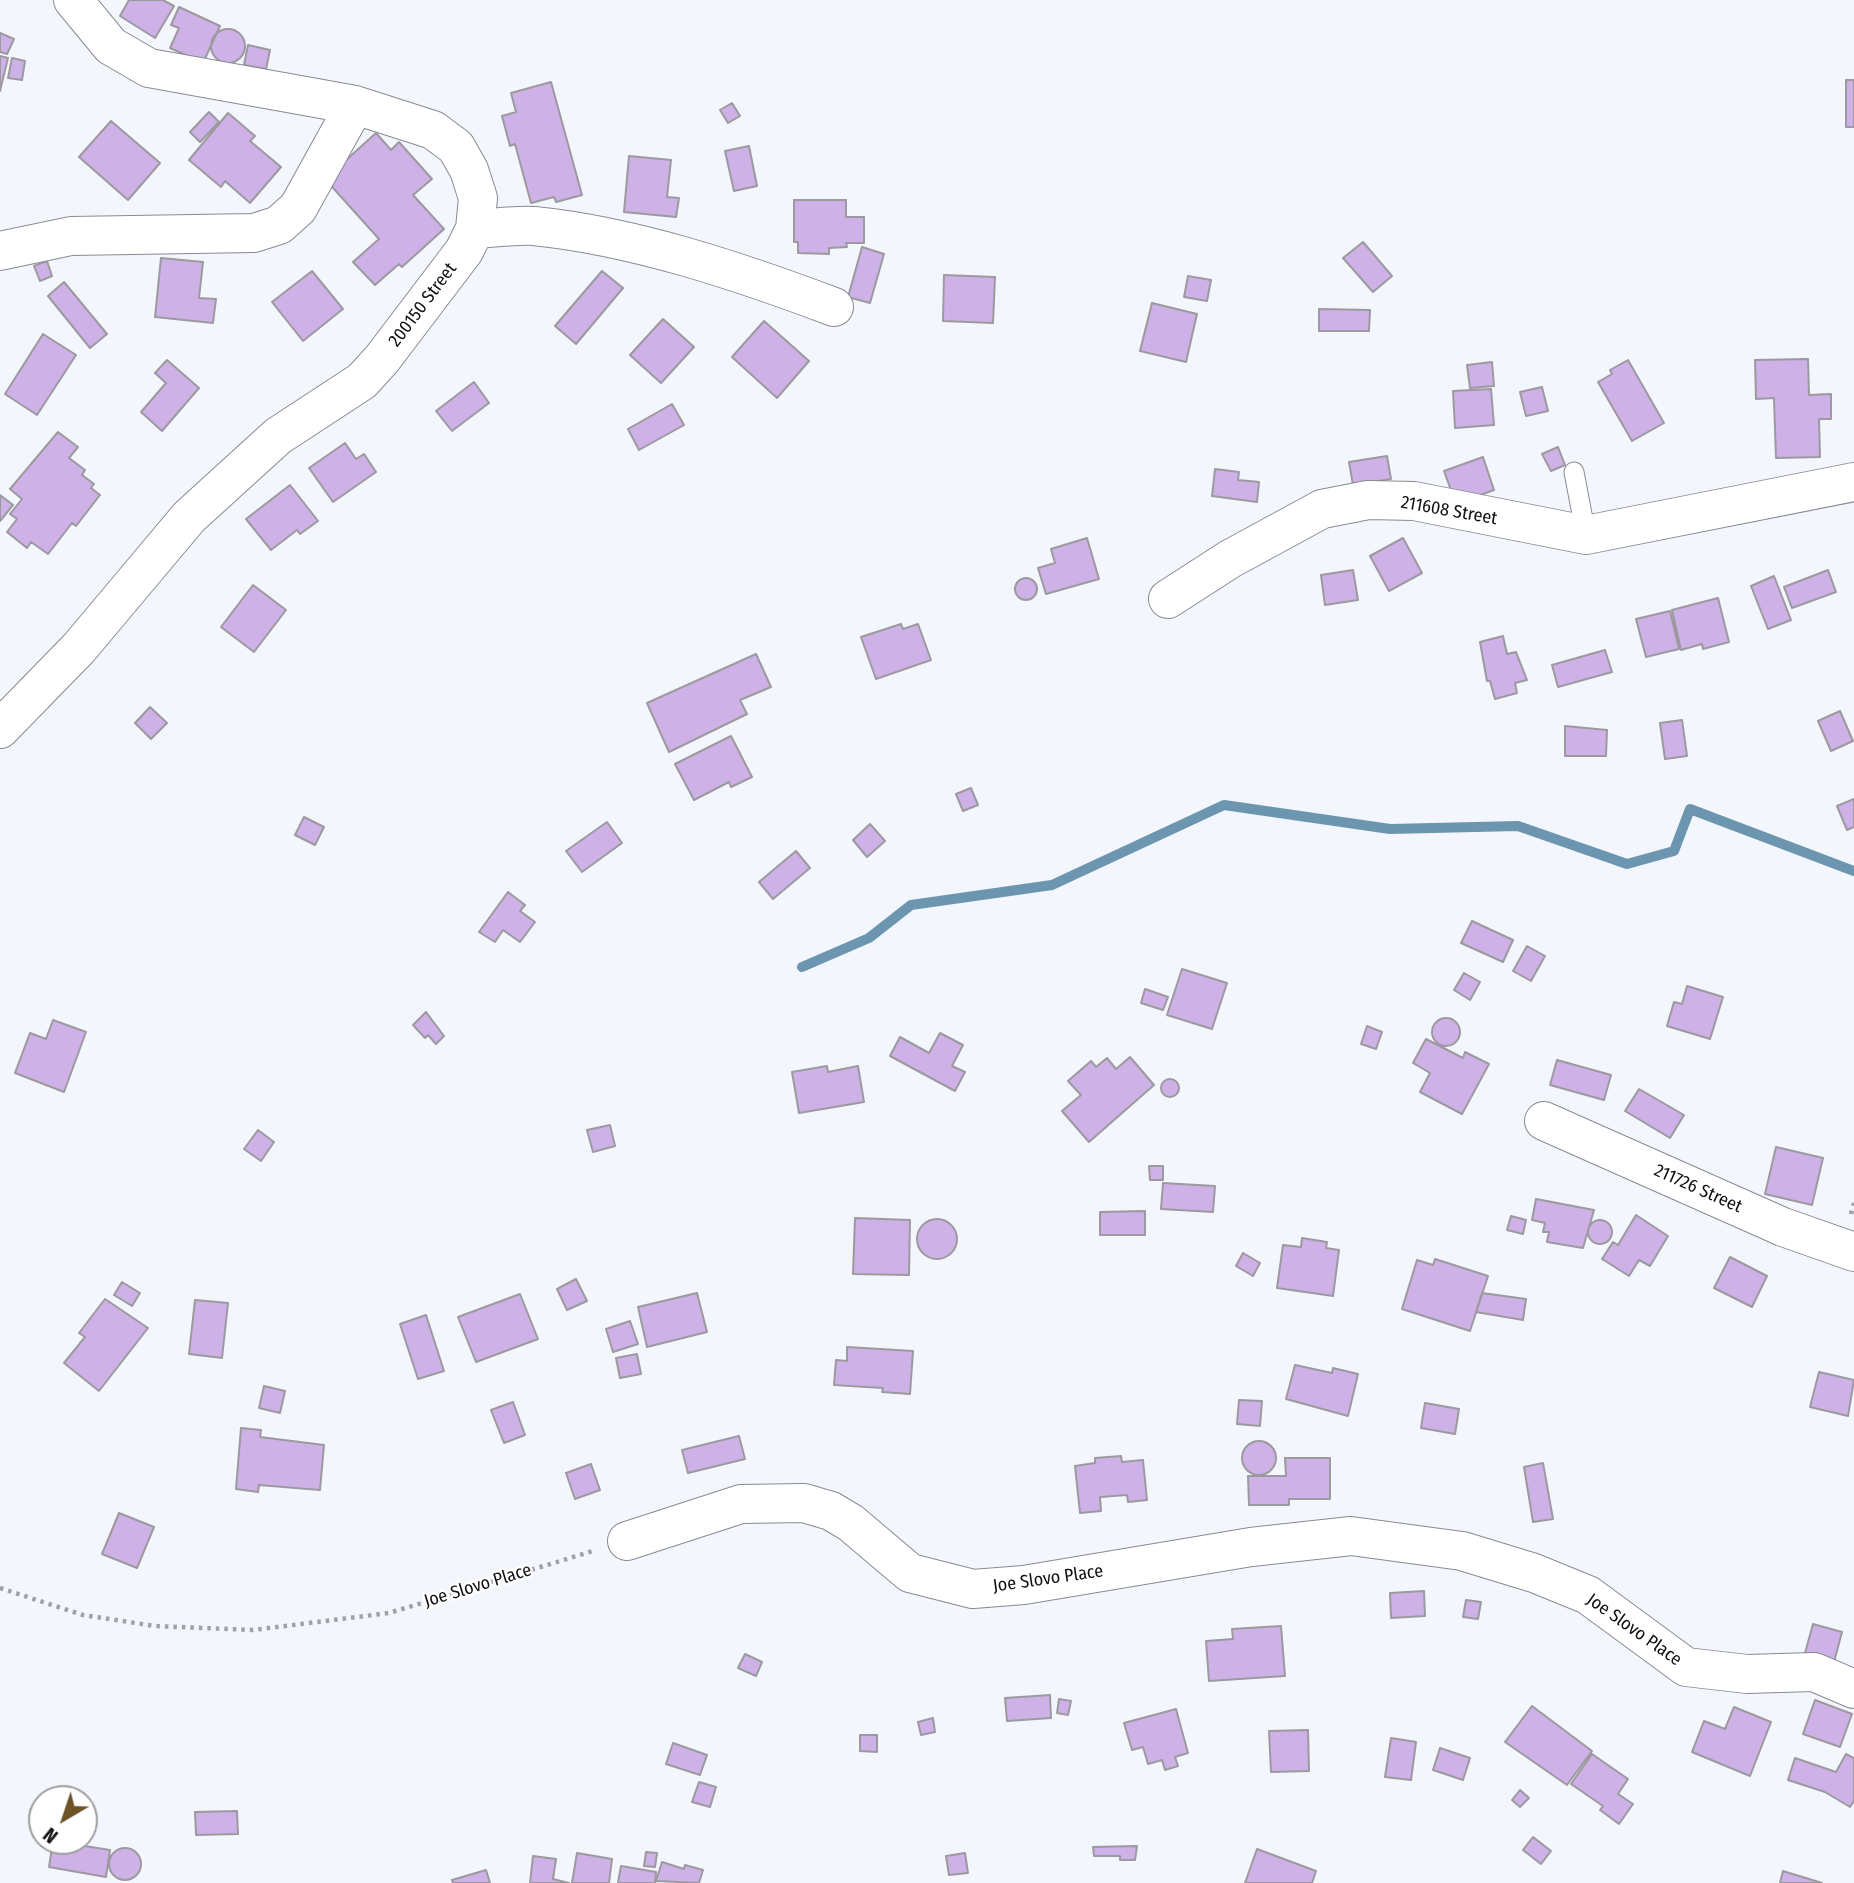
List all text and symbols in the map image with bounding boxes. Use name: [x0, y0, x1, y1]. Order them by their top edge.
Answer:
street label: 200150 Street: [384, 259, 462, 351]
street label: 211608 Street: [1399, 492, 1499, 530]
street label: 211726 Street: [1651, 1160, 1745, 1218]
street label: Joe Slovo Place: [422, 1559, 534, 1613]
street label: Joe Slovo Place: [991, 1561, 1105, 1597]
street label: Joe Slovo Place: [1582, 1589, 1686, 1671]
north arrow: [28, 1785, 98, 1855]
text: N: [39, 1823, 62, 1848]

